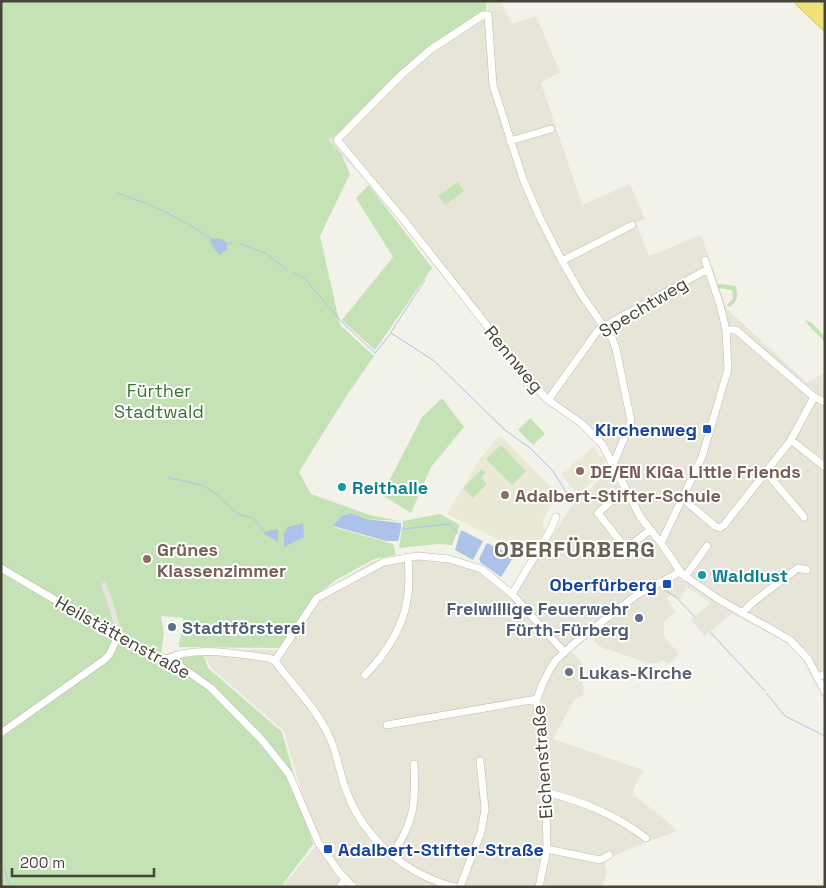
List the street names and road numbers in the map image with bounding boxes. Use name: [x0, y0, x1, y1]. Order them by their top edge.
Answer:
street label: Spechtweg: [594, 272, 692, 342]
street label: Rennweg: [479, 321, 549, 397]
street label: Heilstättenstraße: [51, 590, 195, 684]
street label: Eichenstraße: [527, 704, 557, 820]

